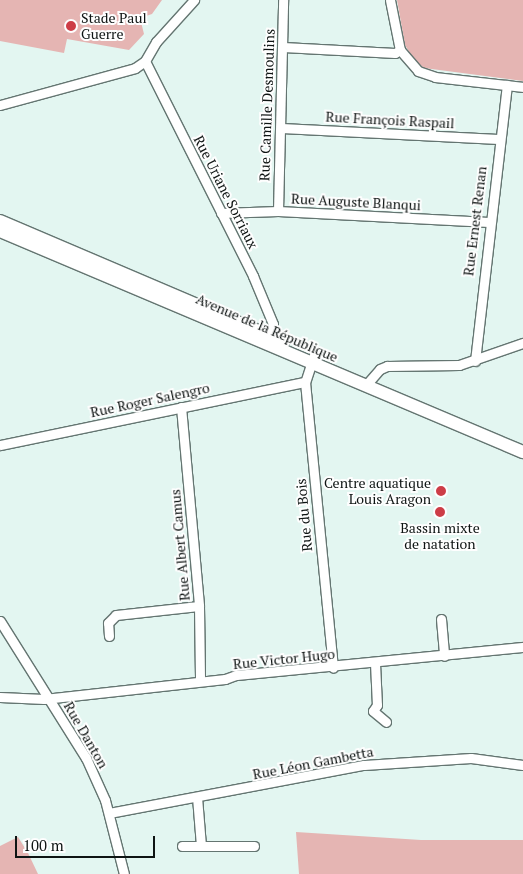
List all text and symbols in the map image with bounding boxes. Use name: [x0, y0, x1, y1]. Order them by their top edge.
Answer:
place label: Stade Paul Guerre: [81, 10, 147, 42]
marker: Stade Paul Guerre: [65, 20, 77, 32]
street label: Rue Camille Desmoulins: [256, 29, 278, 181]
street label: Rue François Raspail: [325, 108, 455, 132]
street label: Rue Uriane Sorriaux: [190, 133, 262, 251]
street label: Rue Ernest Renan: [460, 165, 490, 277]
street label: Rue Auguste Blanqui: [291, 190, 421, 214]
street label: Avenue de la République: [193, 290, 341, 366]
street label: Rue Roger Salengro: [89, 379, 211, 421]
place label: Centre aquatique Louis Aragon: [324, 475, 431, 508]
street label: Rue du Bois: [292, 478, 316, 552]
marker: Centre aquatique Louis Aragon: [435, 485, 447, 497]
street label: Rue Albert Camus: [167, 488, 193, 602]
marker: Bassin mixte de natation: [434, 506, 446, 518]
place label: Bassin mixte de natation: [400, 520, 480, 552]
street label: Rue Victor Hugo: [232, 645, 336, 673]
street label: Rue Danton: [60, 699, 112, 771]
street label: Rue Léon Gambetta: [251, 743, 375, 783]
scale bar: [18, 826, 158, 858]
text: 100 m: [23, 835, 64, 855]

